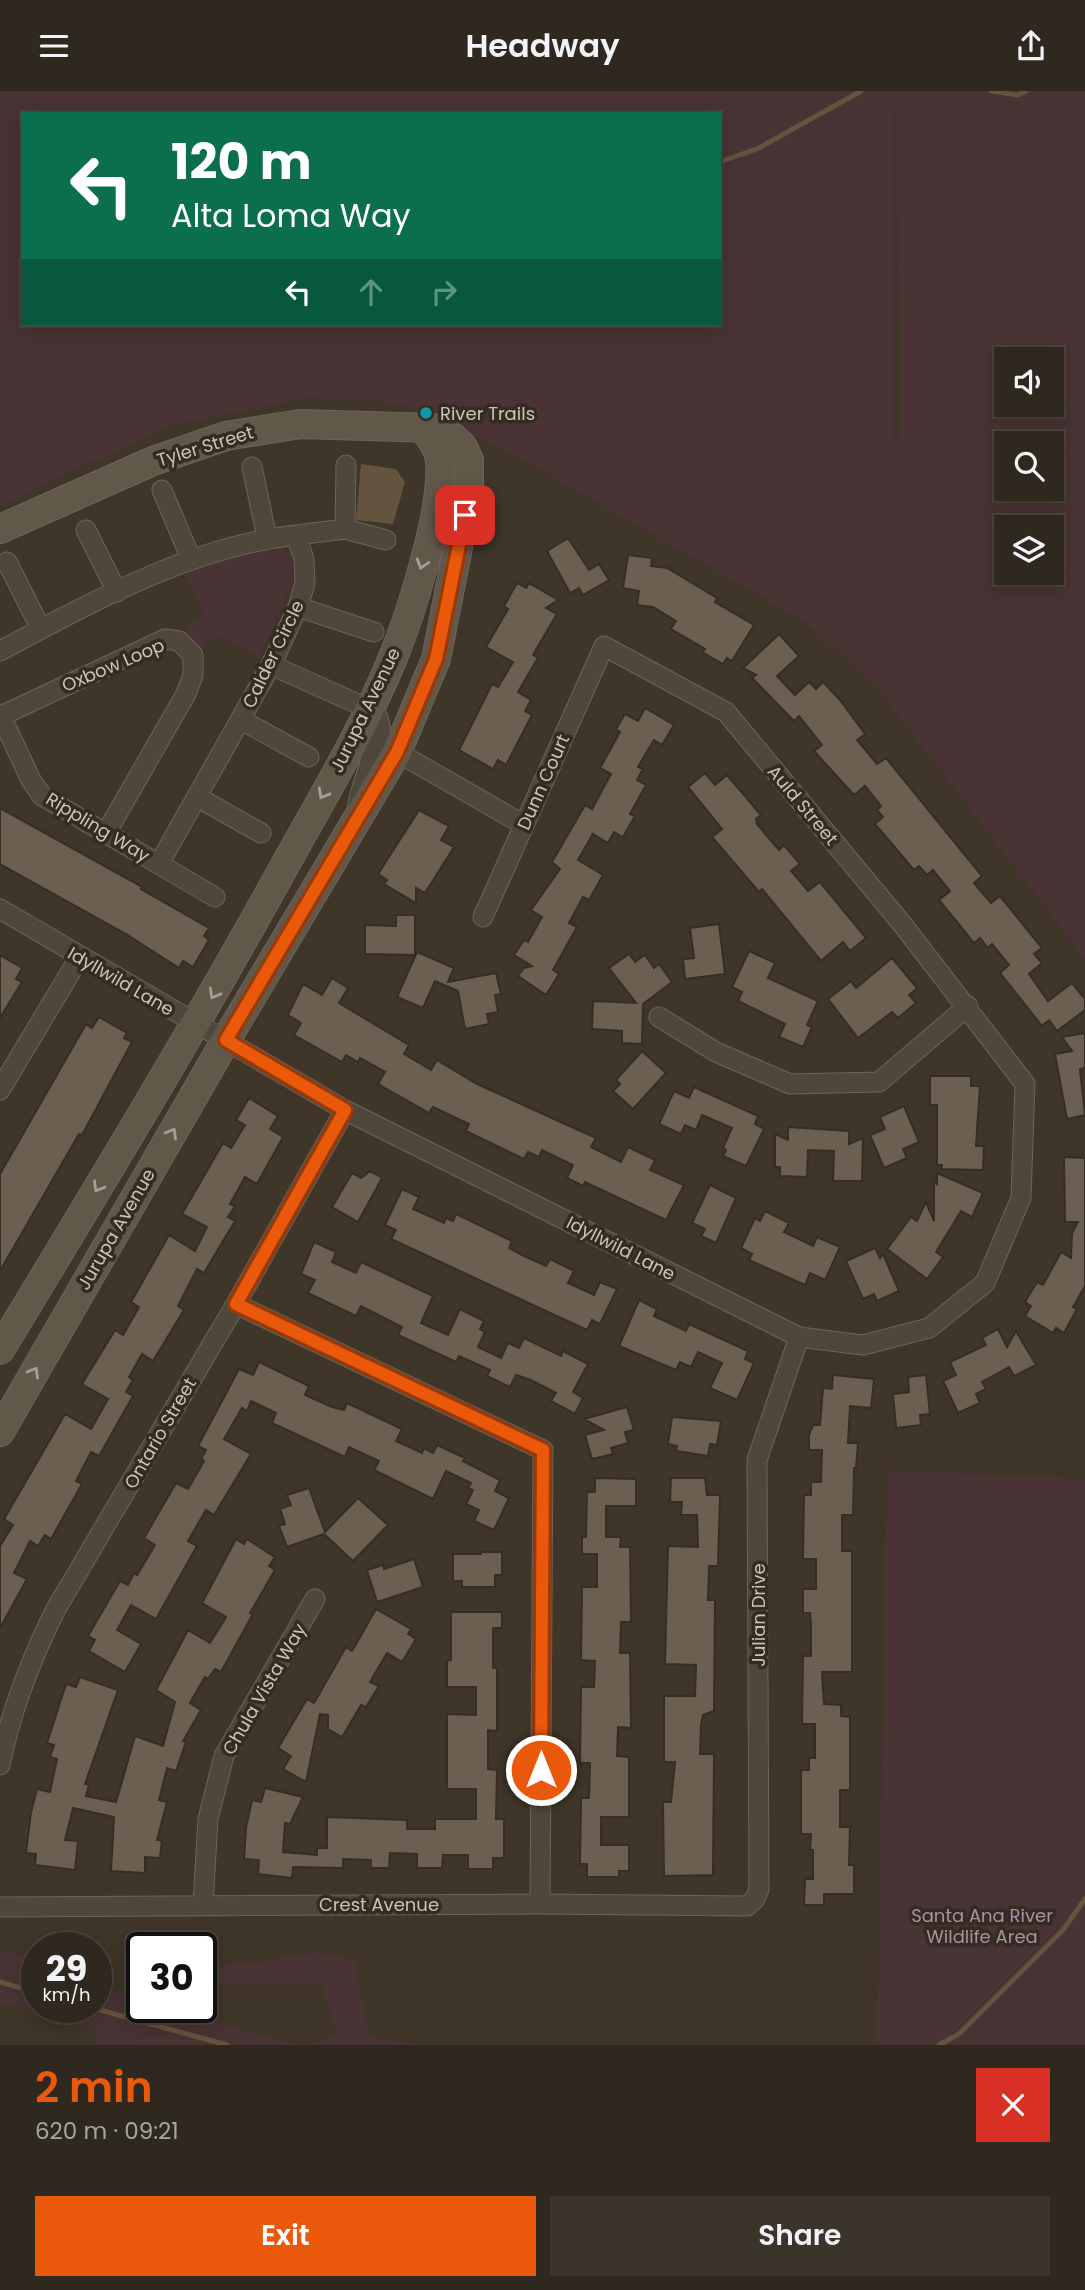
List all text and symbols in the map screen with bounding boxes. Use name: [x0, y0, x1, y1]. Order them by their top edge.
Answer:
text: Headway: [465, 23, 620, 68]
icon: menu: [35, 27, 73, 65]
icon: share: [1012, 27, 1050, 65]
text: 120 m: [171, 128, 312, 196]
icon: left: [56, 140, 147, 231]
text: Alta Loma Way: [171, 193, 411, 238]
icon: left: [279, 273, 317, 311]
icon: ahead: [352, 273, 390, 311]
icon: right: [425, 273, 463, 311]
map controls: [994, 347, 1064, 585]
button: sound: [994, 347, 1064, 417]
place label: River Trails: [440, 401, 535, 426]
marker: River Trails: [418, 405, 434, 421]
street label: Tyler Street: [154, 419, 256, 473]
button: search: [994, 431, 1064, 501]
pin: [435, 485, 495, 545]
icon: arrive: [446, 496, 484, 534]
button: layers: [994, 515, 1064, 585]
one-way arrow: [416, 557, 431, 569]
street label: Calder Circle: [236, 596, 310, 712]
street label: Oxbow Loop: [58, 632, 168, 698]
street label: Jurupa Avenue: [324, 643, 406, 777]
street label: Dunn Court: [511, 730, 575, 834]
street label: Auld Street: [762, 760, 844, 850]
street label: Rippling Way: [41, 786, 155, 868]
one-way arrow: [318, 787, 332, 800]
street label: Idyllwild Lane: [63, 940, 179, 1022]
one-way arrow: [209, 986, 222, 999]
one-way arrow: [164, 1127, 177, 1140]
street label: Jurupa Avenue: [71, 1164, 161, 1294]
one-way arrow: [94, 1180, 107, 1193]
street label: Idyllwild Lane: [562, 1210, 680, 1286]
one-way arrow: [26, 1367, 39, 1380]
street label: Ontario Street: [118, 1373, 202, 1493]
street label: Julian Drive: [746, 1563, 771, 1667]
street label: Chula Vista Way: [216, 1619, 312, 1759]
position arrow: [504, 1733, 578, 1807]
street label: Crest Avenue: [319, 1892, 439, 1917]
park label: Santa Ana River Wildlife Area: [911, 1903, 1053, 1949]
speed limit sign: 30: [126, 1932, 217, 2023]
text: 29: [46, 1944, 87, 1993]
text: km/h: [43, 1982, 90, 2007]
text: 2 min: [35, 2058, 153, 2117]
button: close: [976, 2068, 1050, 2142]
text: 620 m · 09:21: [35, 2115, 179, 2147]
button: Exit: [35, 2196, 536, 2276]
button: Share: [550, 2196, 1050, 2276]

